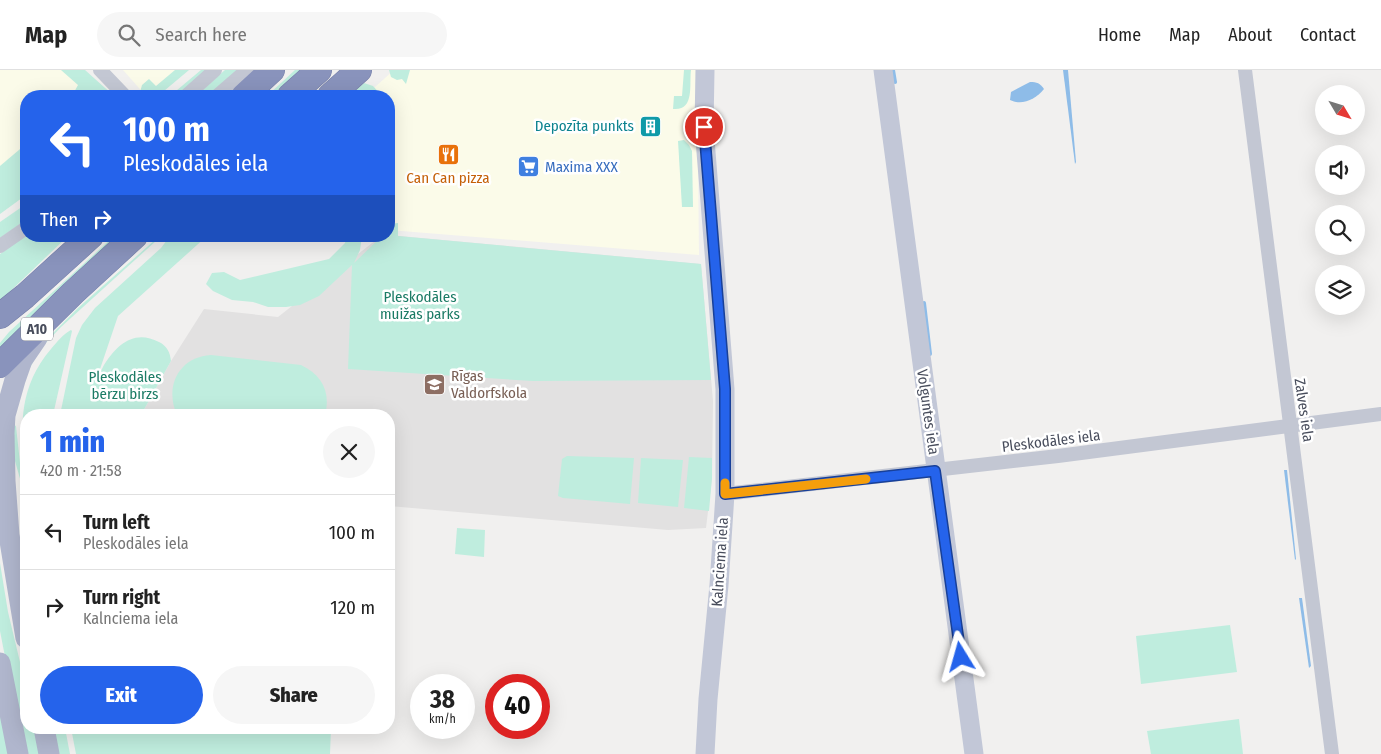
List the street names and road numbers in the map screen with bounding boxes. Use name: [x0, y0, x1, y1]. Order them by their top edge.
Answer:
road number: A10: [21, 318, 53, 340]
street label: Volguntes iela: [913, 368, 943, 456]
street label: Zalves iela: [1291, 377, 1317, 443]
street label: Pleskodāles iela: [1001, 426, 1101, 456]
street label: Kalnciema iela: [708, 517, 732, 607]

